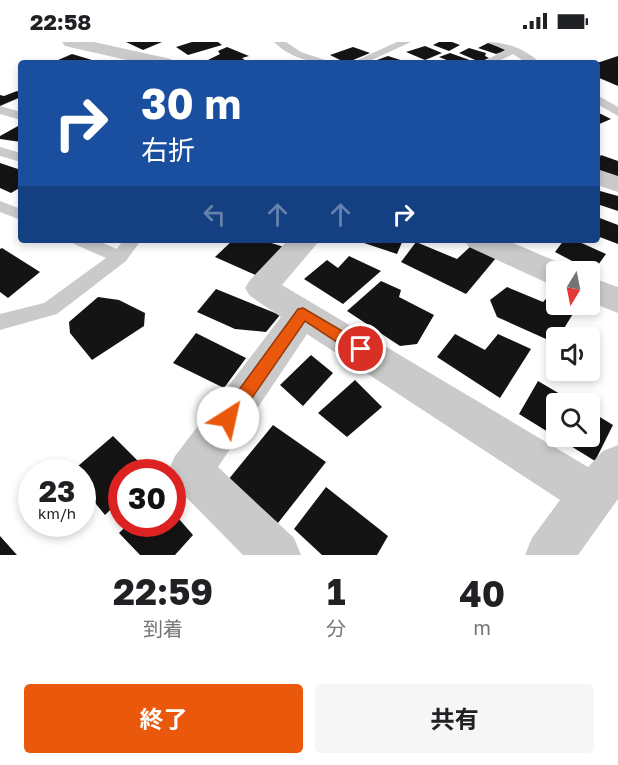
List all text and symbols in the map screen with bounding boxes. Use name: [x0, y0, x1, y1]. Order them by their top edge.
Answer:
text: 22:58: [30, 8, 91, 35]
text: 30 m: [141, 78, 241, 128]
icon: right: [42, 84, 120, 162]
text: 右折: [141, 134, 195, 166]
icon: left: [198, 198, 231, 231]
icon: ahead: [261, 198, 294, 231]
icon: ahead: [324, 198, 357, 231]
icon: right: [387, 198, 420, 231]
north arrow: [546, 261, 600, 315]
map controls: [546, 261, 600, 447]
pin: [335, 323, 386, 374]
button: sound: [546, 327, 600, 381]
icon: arrive: [344, 332, 377, 365]
position arrow: [196, 386, 260, 450]
button: search: [546, 393, 600, 447]
speed limit sign: 30: [108, 459, 186, 537]
text: 23: [39, 473, 75, 509]
text: km/h: [38, 504, 76, 522]
text: 22:59: [113, 570, 213, 613]
text: 1: [327, 570, 345, 613]
text: 40: [459, 572, 505, 615]
text: m: [473, 615, 491, 639]
text: 到着: [143, 616, 183, 640]
text: 分: [326, 616, 346, 640]
button: 終了: [24, 684, 303, 753]
button: 共有: [315, 684, 594, 753]

